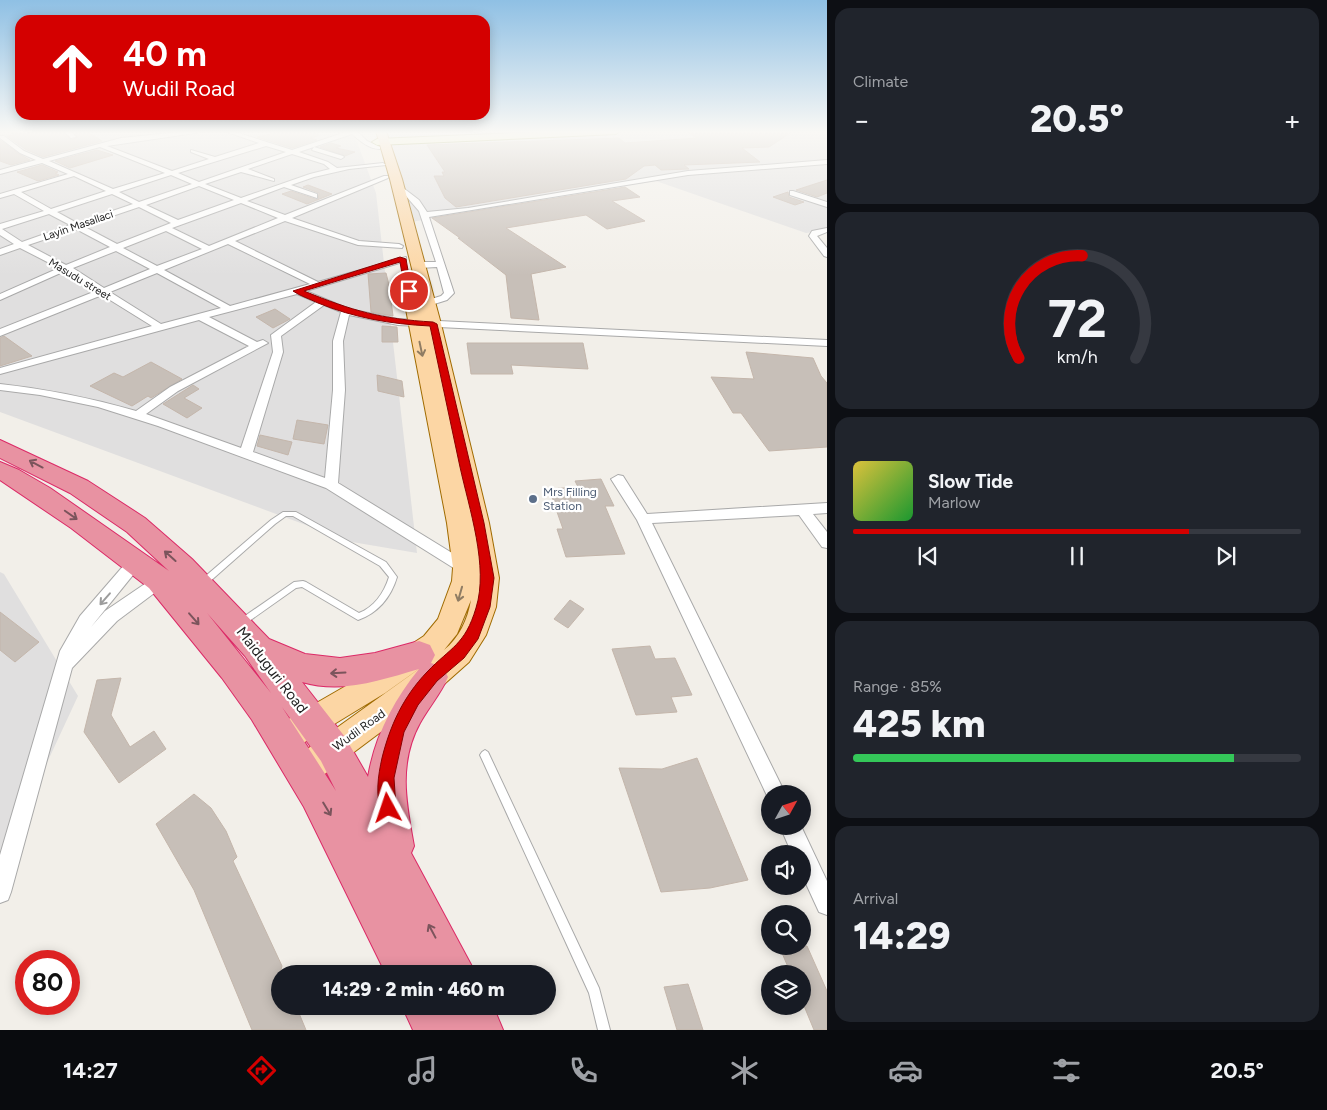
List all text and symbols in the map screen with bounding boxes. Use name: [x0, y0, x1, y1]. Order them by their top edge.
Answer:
text: 40 m: [123, 33, 207, 75]
icon: ahead: [40, 35, 105, 100]
text: Climate: [853, 72, 908, 91]
text: Wudil Road: [123, 75, 235, 102]
text: 20.5°: [1030, 96, 1124, 142]
text: −: [853, 103, 870, 137]
text: +: [1284, 103, 1301, 137]
street label: Layin Masallaci: [42, 207, 115, 244]
street label: Masudu street: [46, 256, 113, 303]
pin: [388, 270, 430, 312]
icon: arrive: [395, 277, 423, 305]
text: 72: [1047, 288, 1107, 350]
one-way arrow: [417, 341, 427, 357]
text: km/h: [1057, 346, 1097, 367]
one-way arrow: [29, 459, 44, 469]
text: Slow Tide: [928, 470, 1013, 493]
place label: Mrs Filling Station: [543, 485, 597, 513]
marker: Mrs Filling Station: [527, 493, 539, 505]
text: Marlow: [928, 493, 980, 512]
one-way arrow: [64, 510, 78, 520]
icon: previous: [914, 542, 942, 570]
icon: pause: [1063, 542, 1091, 570]
icon: next: [1212, 542, 1240, 570]
one-way arrow: [164, 550, 177, 561]
one-way arrow: [455, 586, 465, 602]
one-way arrow: [100, 592, 111, 605]
one-way arrow: [188, 613, 200, 626]
street label: Maiduguri Road: [233, 623, 311, 717]
one-way arrow: [330, 669, 346, 678]
text: Range · 85%: [853, 677, 942, 696]
text: 425 km: [853, 701, 986, 747]
street label: Wudil Road: [330, 706, 388, 754]
position arrow: [361, 781, 413, 833]
north arrow: [761, 785, 811, 835]
map controls: [761, 785, 811, 1015]
one-way arrow: [323, 802, 333, 816]
button: sound: [761, 845, 811, 895]
text: Arrival: [853, 889, 898, 908]
button: search: [761, 905, 811, 955]
text: 14:29: [853, 913, 950, 959]
one-way arrow: [427, 923, 437, 938]
speed limit sign: 80: [15, 950, 80, 1015]
button: layers: [761, 965, 811, 1015]
text: 14:29 · 2 min · 460 m: [323, 978, 504, 1001]
icon: directions: [244, 1053, 279, 1088]
icon: music: [405, 1053, 440, 1088]
icon: phone: [566, 1053, 601, 1088]
icon: climate: [727, 1053, 762, 1088]
icon: car: [888, 1053, 923, 1088]
icon: filters: [1049, 1053, 1084, 1088]
text: 14:27: [63, 1057, 118, 1084]
text: 20.5°: [1210, 1057, 1264, 1084]

